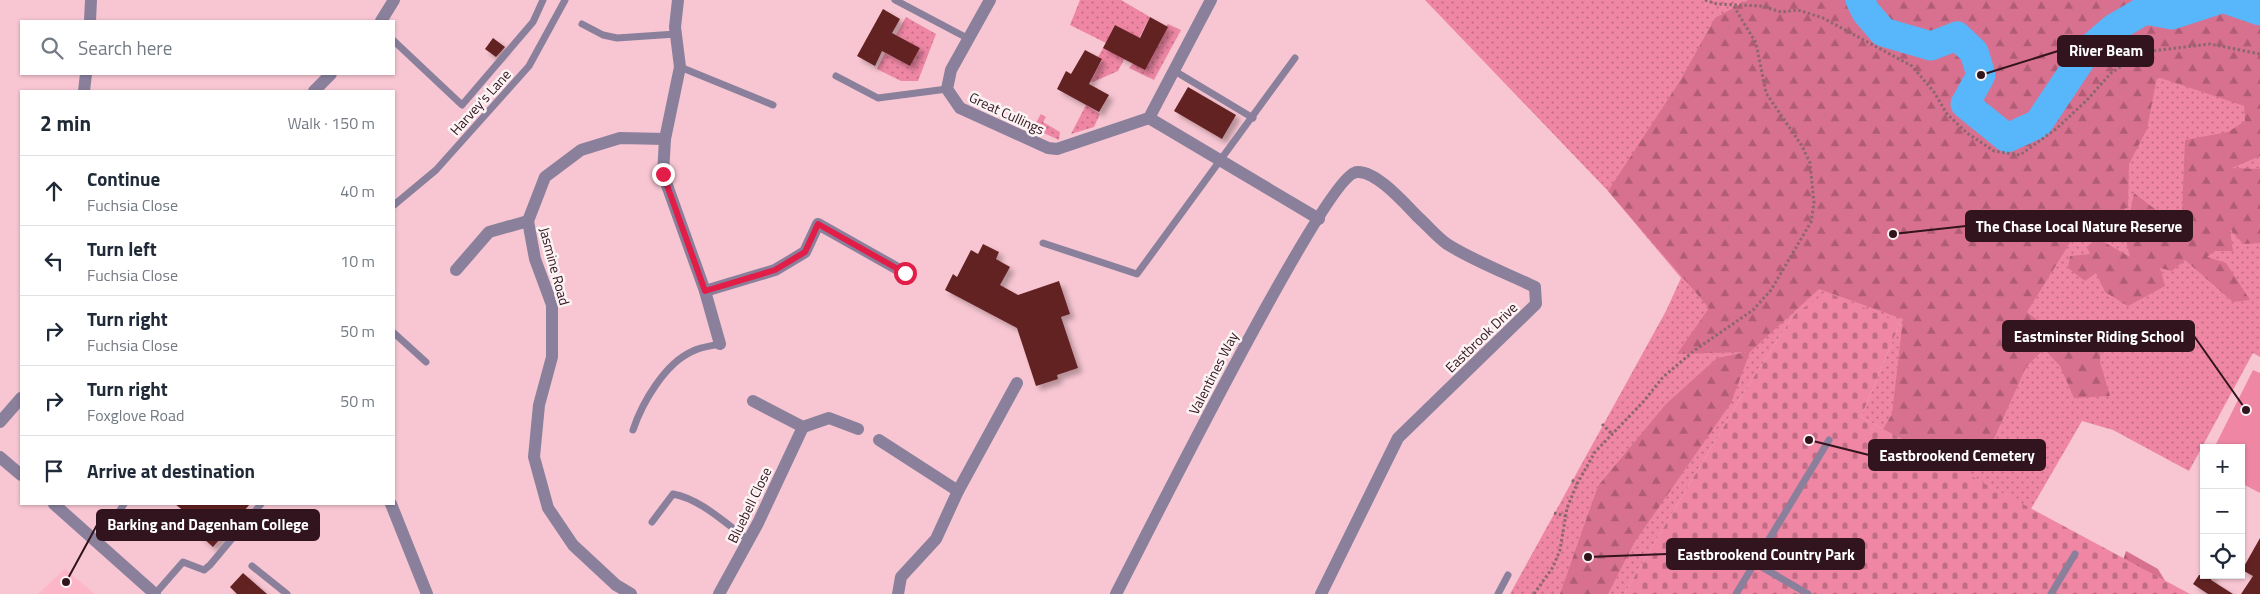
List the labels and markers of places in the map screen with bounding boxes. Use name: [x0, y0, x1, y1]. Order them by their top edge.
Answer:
callout: River Beam: [2058, 36, 2153, 66]
callout: The Chase Local Nature Reserve: [1966, 211, 2192, 241]
callout: Eastminster Riding School: [2003, 321, 2194, 351]
callout: Eastbrookend Cemetery: [1869, 440, 2045, 470]
callout: Barking and Dagenham College: [97, 510, 319, 540]
callout: Eastbrookend Country Park: [1667, 539, 1864, 569]

